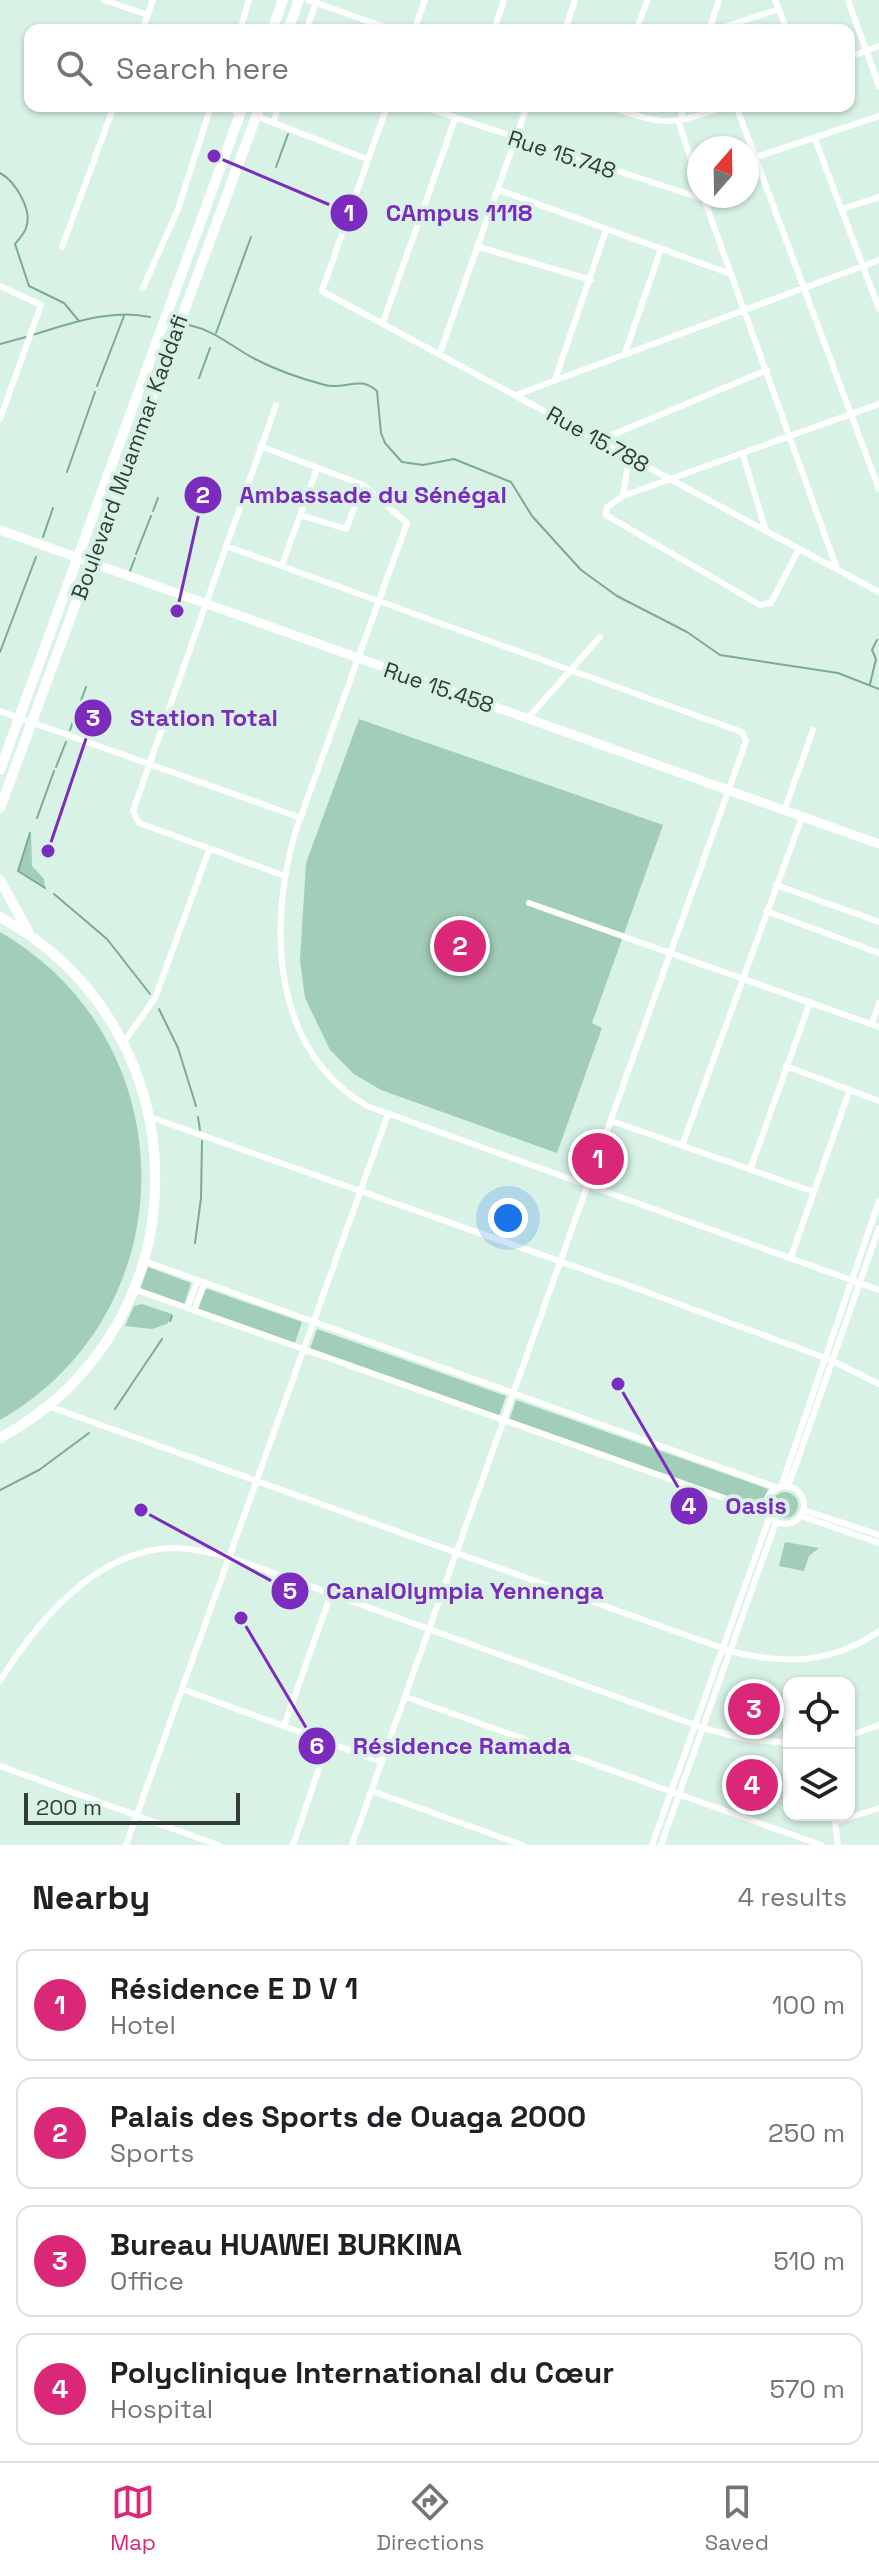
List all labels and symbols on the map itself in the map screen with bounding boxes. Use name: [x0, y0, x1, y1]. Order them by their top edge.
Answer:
street label: Rue 15.748: [505, 123, 619, 185]
north arrow: [687, 136, 759, 208]
callout: CAmpus 1118: [329, 189, 548, 237]
text: 1: [344, 197, 354, 228]
text: CAmpus 1118: [386, 197, 532, 228]
street label: Boulevard Muammar Kaddafi: [64, 310, 194, 604]
street label: Rue 15.788: [542, 399, 654, 479]
callout: Ambassade du Sénégal: [183, 471, 522, 519]
text: 2: [196, 479, 210, 510]
text: Ambassade du Sénégal: [239, 479, 507, 510]
street label: Rue 15.458: [380, 655, 498, 719]
callout: Station Total: [73, 694, 294, 742]
text: 3: [86, 702, 100, 733]
text: Station Total: [130, 702, 278, 733]
pin: 2: [434, 916, 486, 976]
pin: 1: [572, 1129, 624, 1189]
your location: [488, 1198, 528, 1238]
callout: Oasis: [669, 1482, 803, 1530]
text: 4: [681, 1490, 697, 1521]
text: Oasis: [725, 1490, 787, 1521]
callout: CanalOlympia Yennenga: [270, 1567, 620, 1615]
text: 5: [283, 1575, 297, 1606]
text: CanalOlympia Yennenga: [326, 1575, 604, 1606]
pin: 3: [728, 1679, 780, 1739]
callout: Résidence Ramada: [297, 1722, 587, 1770]
text: 6: [310, 1730, 324, 1761]
text: Résidence Ramada: [353, 1730, 571, 1761]
pin: 4: [726, 1755, 778, 1815]
scale bar: [24, 1789, 240, 1825]

